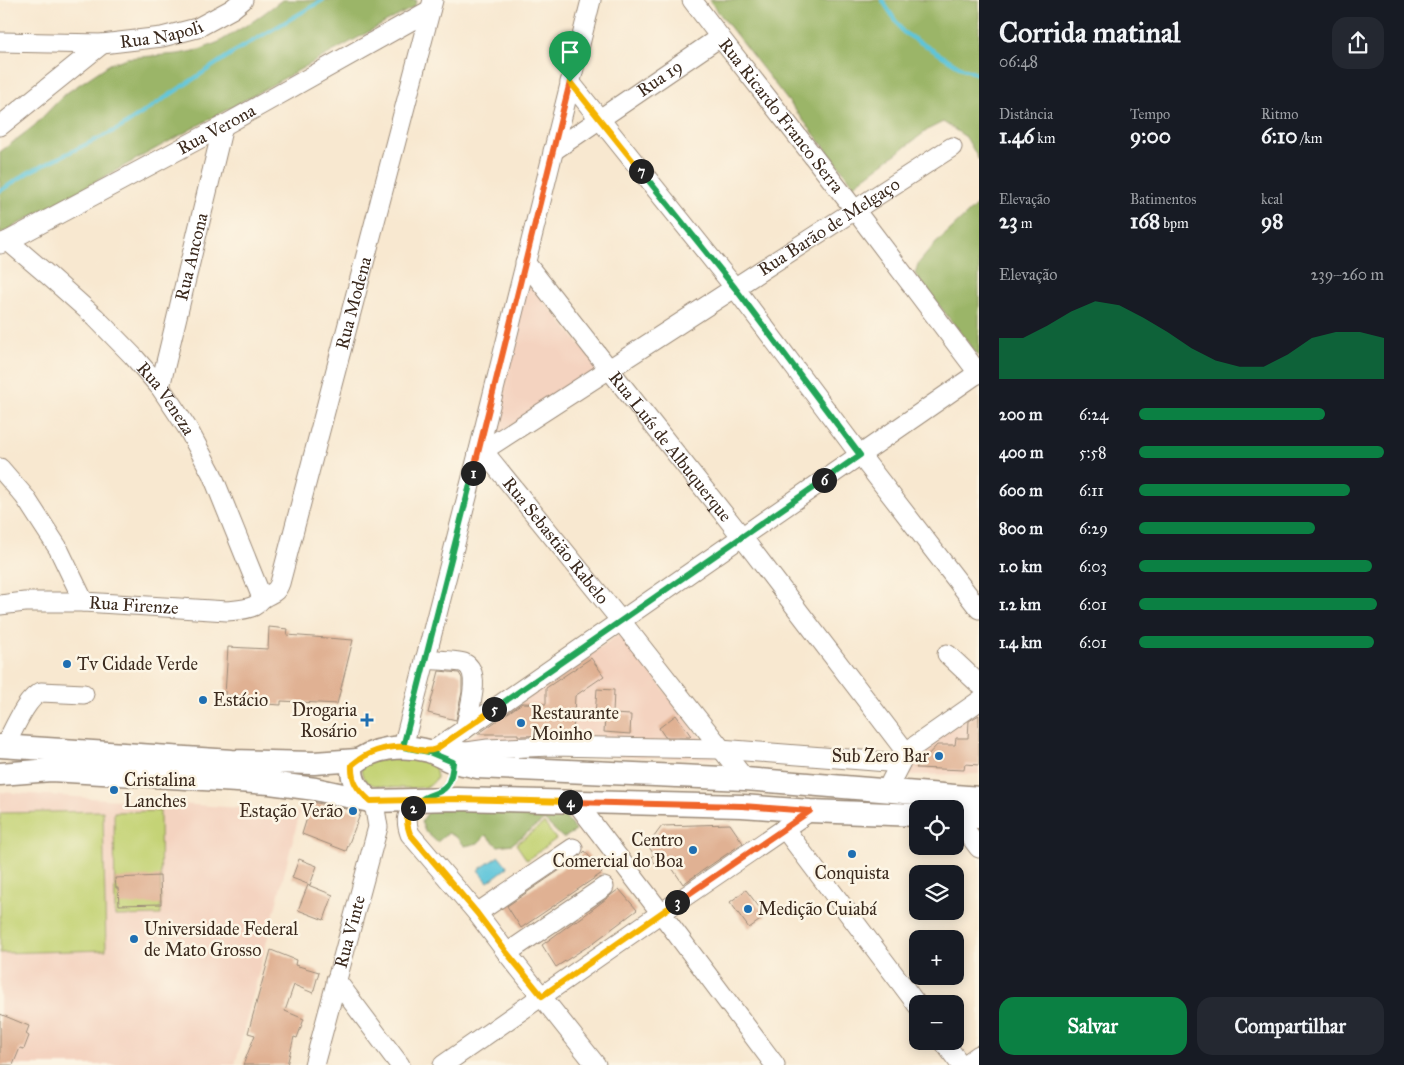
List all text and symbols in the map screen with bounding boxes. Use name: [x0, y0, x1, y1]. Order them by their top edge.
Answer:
text: Corrida matinal: [999, 15, 1180, 50]
street label: Rua Napoli: [119, 16, 207, 53]
button: share: [1332, 17, 1384, 69]
pin: [549, 31, 591, 82]
street label: Rua Ricardo Franco Serra: [714, 34, 849, 198]
icon: arrive: [556, 38, 584, 66]
text: 06:48: [999, 52, 1038, 71]
street label: Rua 19: [633, 55, 687, 102]
street label: Rua Verona: [174, 99, 260, 159]
text: Distância: [999, 106, 1053, 123]
text: Tempo: [1130, 106, 1170, 123]
text: Ritmo: [1261, 106, 1298, 123]
text: 1.46: [999, 123, 1034, 149]
text: 9:00: [1130, 123, 1171, 149]
text: 6:10: [1261, 123, 1297, 149]
text: km: [1034, 130, 1056, 147]
text: /km: [1297, 130, 1323, 147]
pin: 7: [628, 158, 654, 184]
text: 7: [638, 163, 645, 180]
street label: Rua Barão de Melgaço: [754, 173, 904, 281]
text: Elevação: [999, 191, 1050, 208]
text: Batimentos: [1130, 191, 1196, 208]
text: kcal: [1261, 191, 1283, 208]
text: 23: [999, 208, 1018, 234]
text: 168: [1130, 208, 1160, 234]
text: 98: [1261, 208, 1283, 234]
street label: Rua Ancona: [170, 210, 213, 303]
text: m: [1018, 215, 1033, 232]
text: bpm: [1160, 215, 1189, 232]
street label: Rua Modena: [331, 254, 376, 352]
text: Elevação: [999, 265, 1057, 284]
text: 239–260 m: [1310, 265, 1384, 284]
street label: Rua Veneza: [132, 357, 200, 439]
street label: Rua Luís de Albuquerque: [604, 367, 737, 526]
text: 200 m: [999, 405, 1042, 424]
text: 6:24: [1079, 405, 1108, 424]
text: 400 m: [999, 443, 1043, 462]
text: 5:58: [1079, 443, 1106, 462]
pin: 1: [460, 460, 486, 486]
text: 1: [471, 465, 476, 482]
pin: 6: [812, 468, 836, 492]
text: 6: [821, 472, 828, 489]
street label: Rua Sebastião Rabelo: [498, 473, 614, 609]
text: 600 m: [999, 481, 1043, 500]
text: 6:11: [1079, 481, 1104, 500]
text: 800 m: [999, 519, 1043, 538]
text: 6:29: [1079, 519, 1108, 538]
text: 1.0 km: [999, 557, 1042, 576]
text: 6:03: [1079, 557, 1107, 576]
street label: Rua Firenze: [88, 591, 179, 619]
text: 1.2 km: [999, 595, 1041, 614]
text: 6:01: [1079, 595, 1107, 614]
text: 1.4 km: [999, 633, 1042, 652]
text: 6:01: [1079, 633, 1107, 652]
place label: Tv Cidade Verde: [77, 653, 198, 675]
marker: Tv Cidade Verde: [61, 658, 73, 670]
place label: Estácio: [213, 689, 268, 711]
marker: Estácio: [197, 694, 209, 706]
pin: 5: [482, 696, 506, 722]
place label: Drogaria Rosário: [292, 699, 357, 742]
text: 5: [491, 701, 498, 718]
place label: Restaurante Moinho: [531, 702, 619, 745]
marker: Drogaria Rosário: [361, 714, 373, 726]
marker: Restaurante Moinho: [515, 717, 527, 729]
place label: Sub Zero Bar: [832, 745, 929, 767]
marker: Sub Zero Bar: [933, 750, 945, 762]
place label: Cristalina Lanches: [124, 769, 196, 812]
marker: Cristalina Lanches: [108, 784, 120, 796]
pin: 4: [558, 790, 582, 814]
text: 4: [567, 794, 574, 811]
pin: 2: [400, 796, 426, 820]
place label: Estação Verão: [239, 800, 343, 822]
text: 2: [410, 800, 417, 817]
map controls: [909, 800, 964, 1050]
button: locate: [909, 800, 964, 855]
marker: Estação Verão: [347, 805, 359, 817]
place label: Centro Comercial do Boa: [553, 829, 683, 872]
marker: Centro Comercial do Boa: [687, 844, 699, 856]
marker: Conquista: [846, 848, 858, 860]
place label: Conquista: [815, 862, 890, 885]
button: layers: [909, 865, 964, 920]
pin: 3: [664, 890, 690, 914]
street label: Rua Vinte: [330, 893, 370, 971]
text: 3: [675, 894, 680, 911]
place label: Medição Cuiabá: [758, 898, 877, 920]
marker: Medição Cuiabá: [742, 903, 754, 915]
place label: Universidade Federal de Mato Grosso: [144, 918, 298, 961]
button: +: [909, 930, 964, 985]
marker: Universidade Federal de Mato Grosso: [128, 933, 140, 945]
button: −: [909, 995, 964, 1050]
button: Salvar: [999, 997, 1187, 1055]
button: Compartilhar: [1197, 997, 1384, 1055]

